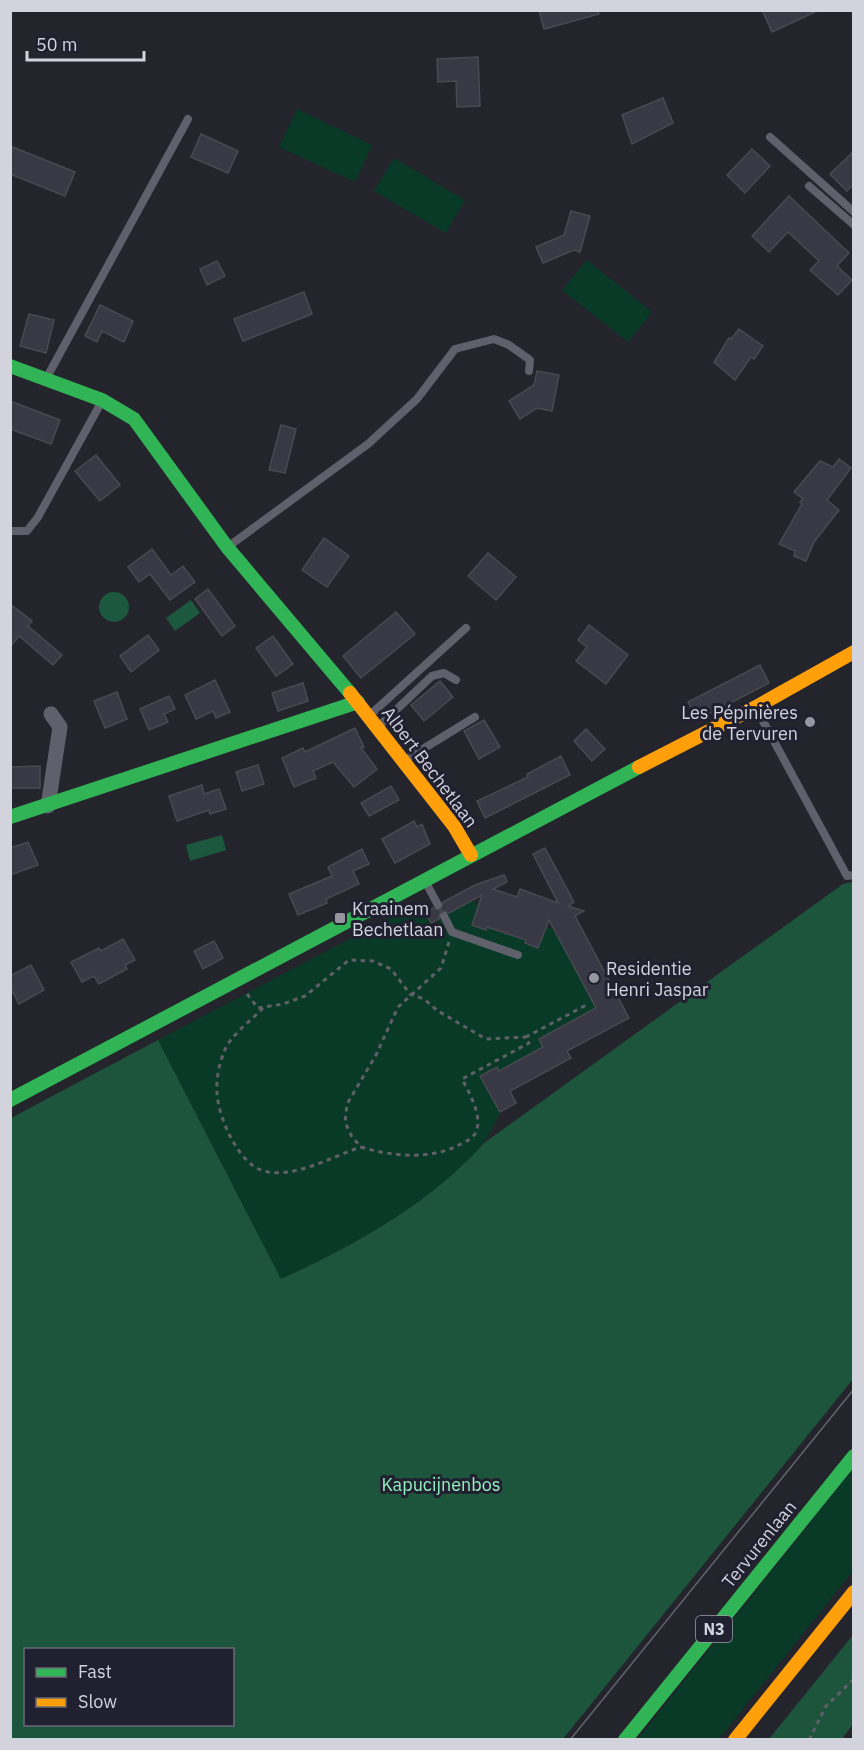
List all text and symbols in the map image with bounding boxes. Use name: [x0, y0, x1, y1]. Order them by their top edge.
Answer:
scale bar: [27, 24, 144, 62]
text: 50 m: [36, 33, 78, 56]
place label: Les Pépinières de Tervuren: [681, 701, 798, 745]
street label: Albert Bechetlaan: [377, 702, 483, 832]
marker: Les Pépinières de Tervuren: [803, 715, 817, 729]
place label: Kraainem Bechetlaan: [352, 897, 443, 941]
marker: Kraainem Bechetlaan: [333, 911, 347, 925]
place label: Residentie Henri Jaspar: [606, 957, 709, 1001]
marker: Residentie Henri Jaspar: [587, 971, 601, 985]
park label: Kapucijnenbos: [381, 1473, 501, 1496]
street label: Tervurenlaan: [717, 1496, 801, 1592]
road number: N3: [696, 1616, 732, 1642]
legend: [24, 1648, 234, 1726]
text: Fast: [78, 1660, 112, 1683]
text: Slow: [78, 1690, 117, 1713]

